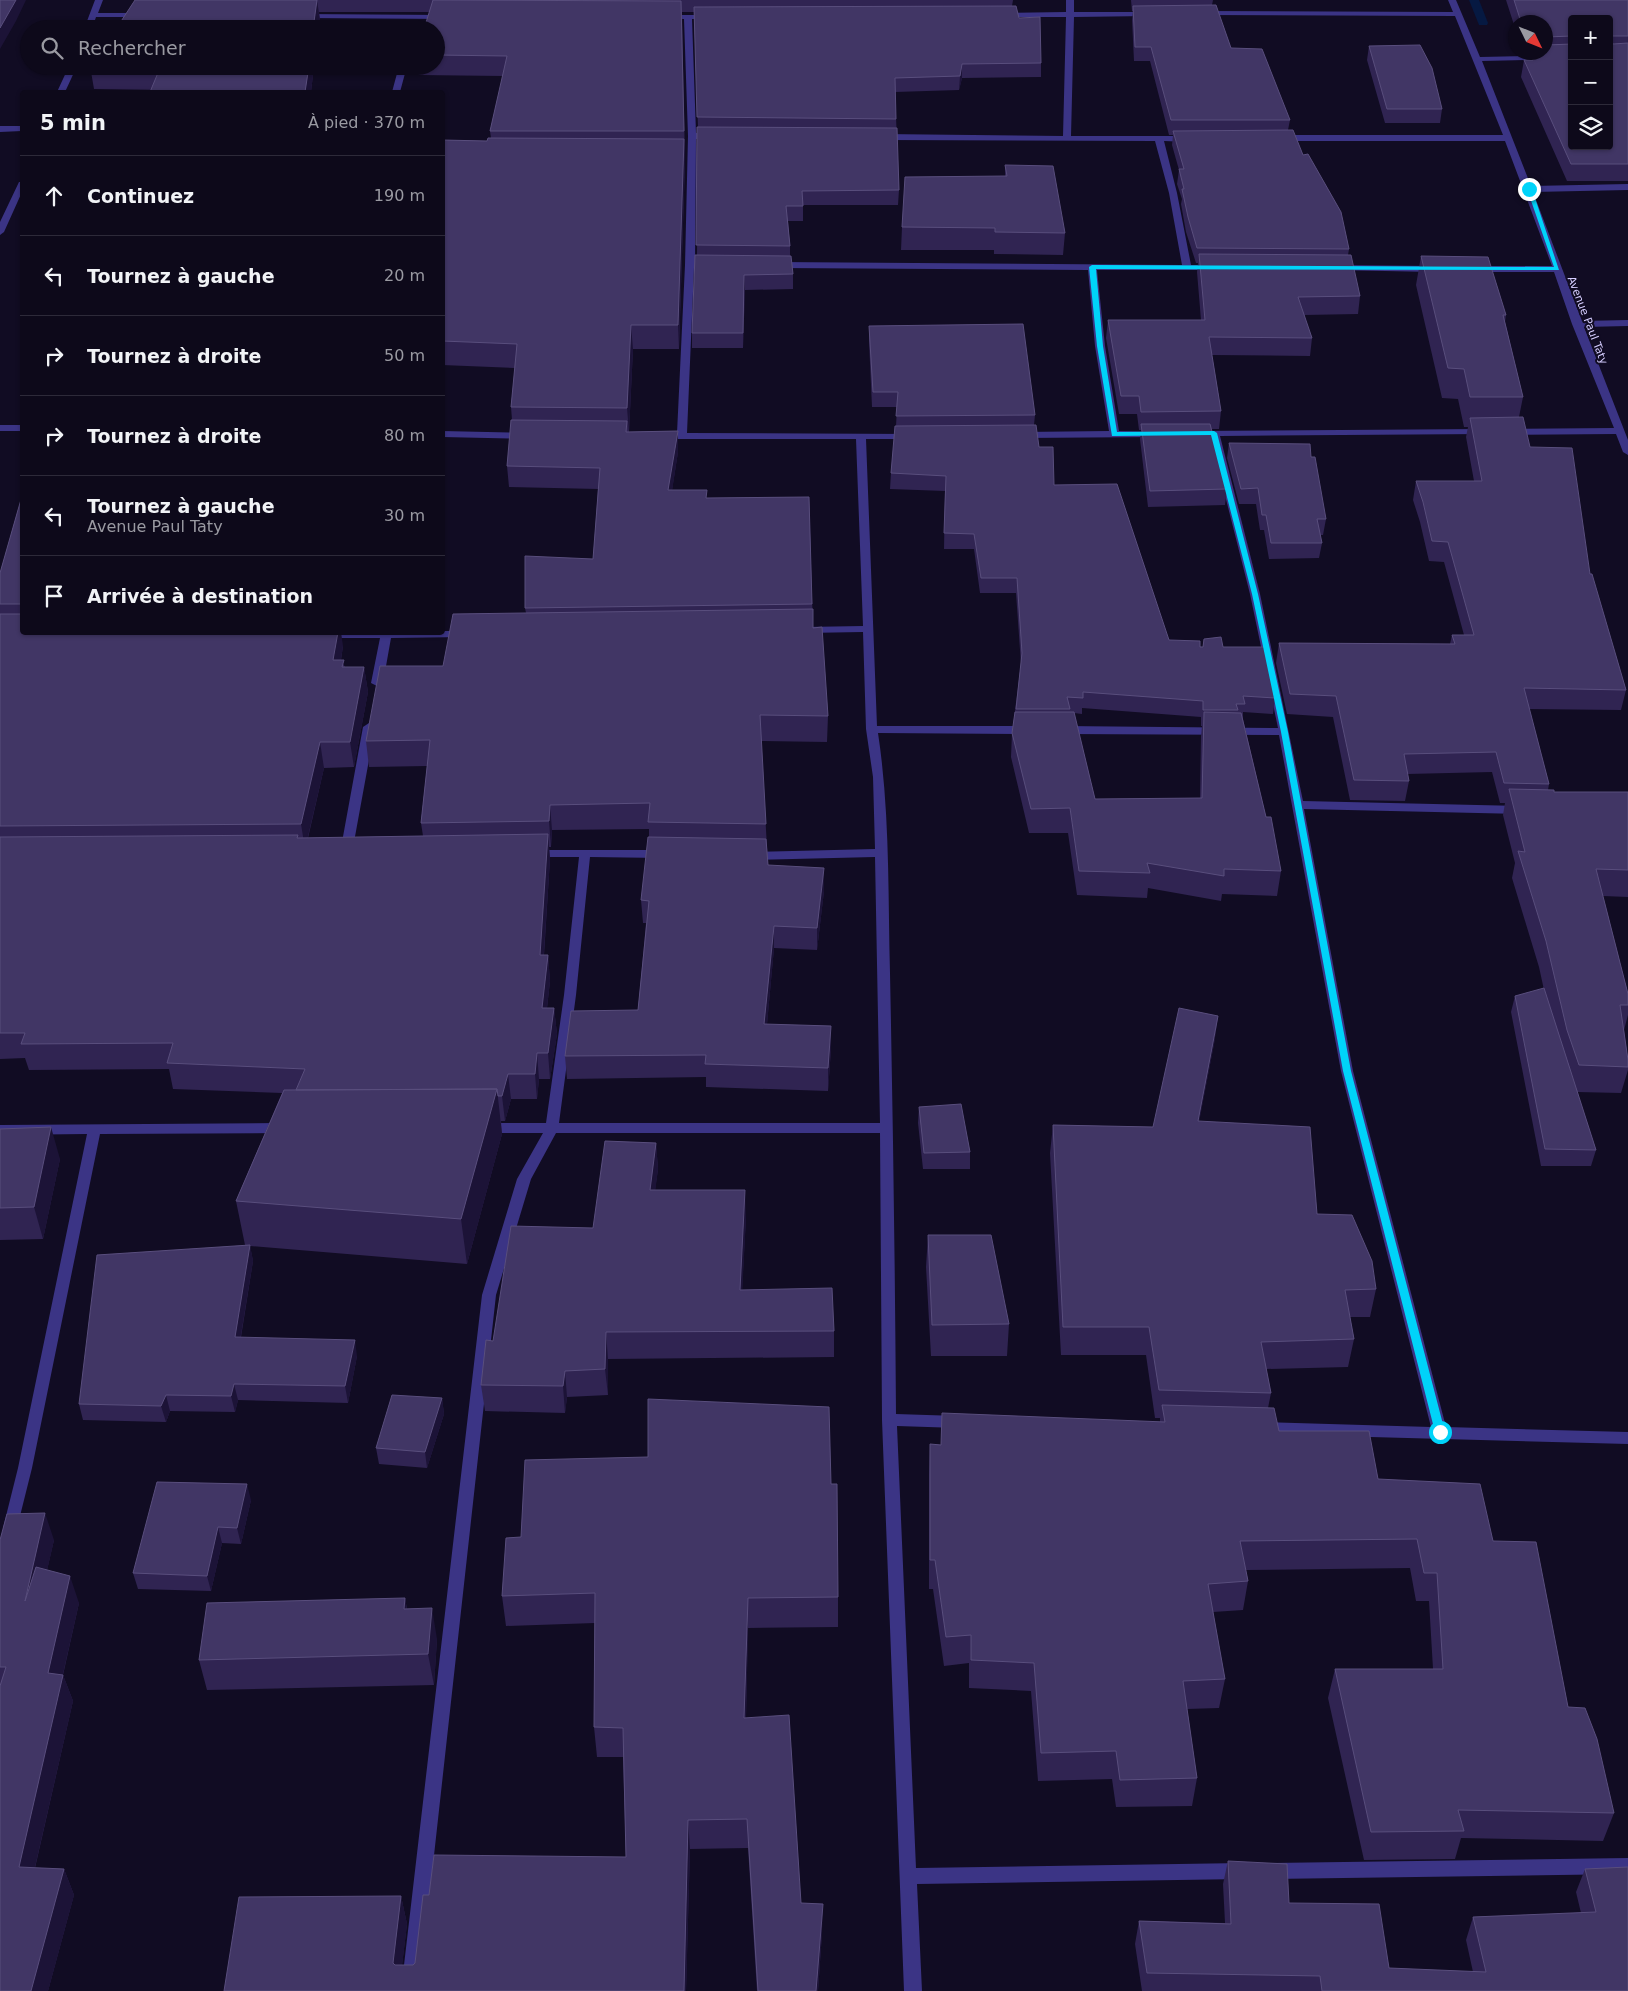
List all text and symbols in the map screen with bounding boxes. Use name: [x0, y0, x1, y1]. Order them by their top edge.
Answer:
north arrow: [1508, 15, 1553, 60]
map controls: [1568, 15, 1613, 150]
button: +: [1568, 15, 1613, 60]
search box: [20, 20, 445, 75]
icon: search: [38, 34, 66, 62]
text: Rechercher: [78, 37, 186, 59]
button: −: [1568, 60, 1613, 105]
button: layers: [1568, 105, 1613, 150]
text: 5 min: [40, 111, 106, 135]
text: À pied · 370 m: [308, 113, 425, 132]
route end: [1518, 178, 1541, 201]
icon: ahead: [40, 182, 68, 210]
text: Continuez: [87, 185, 194, 207]
text: 190 m: [374, 186, 425, 205]
icon: left: [40, 262, 68, 290]
text: Tournez à gauche: [87, 265, 275, 287]
text: 20 m: [384, 266, 425, 285]
street label: Avenue Paul Taty: [1565, 274, 1610, 366]
icon: right: [40, 342, 68, 370]
text: Tournez à droite: [87, 345, 261, 367]
text: 50 m: [384, 346, 425, 365]
icon: right: [40, 422, 68, 450]
text: Tournez à droite: [87, 425, 261, 447]
text: 80 m: [384, 426, 425, 445]
text: Tournez à gauche: [87, 495, 275, 517]
icon: left: [40, 502, 68, 530]
text: 30 m: [384, 506, 425, 525]
text: Avenue Paul Taty: [87, 517, 223, 536]
icon: arrive: [40, 582, 68, 610]
text: Arrivée à destination: [87, 585, 313, 607]
route start: [1429, 1421, 1452, 1444]

